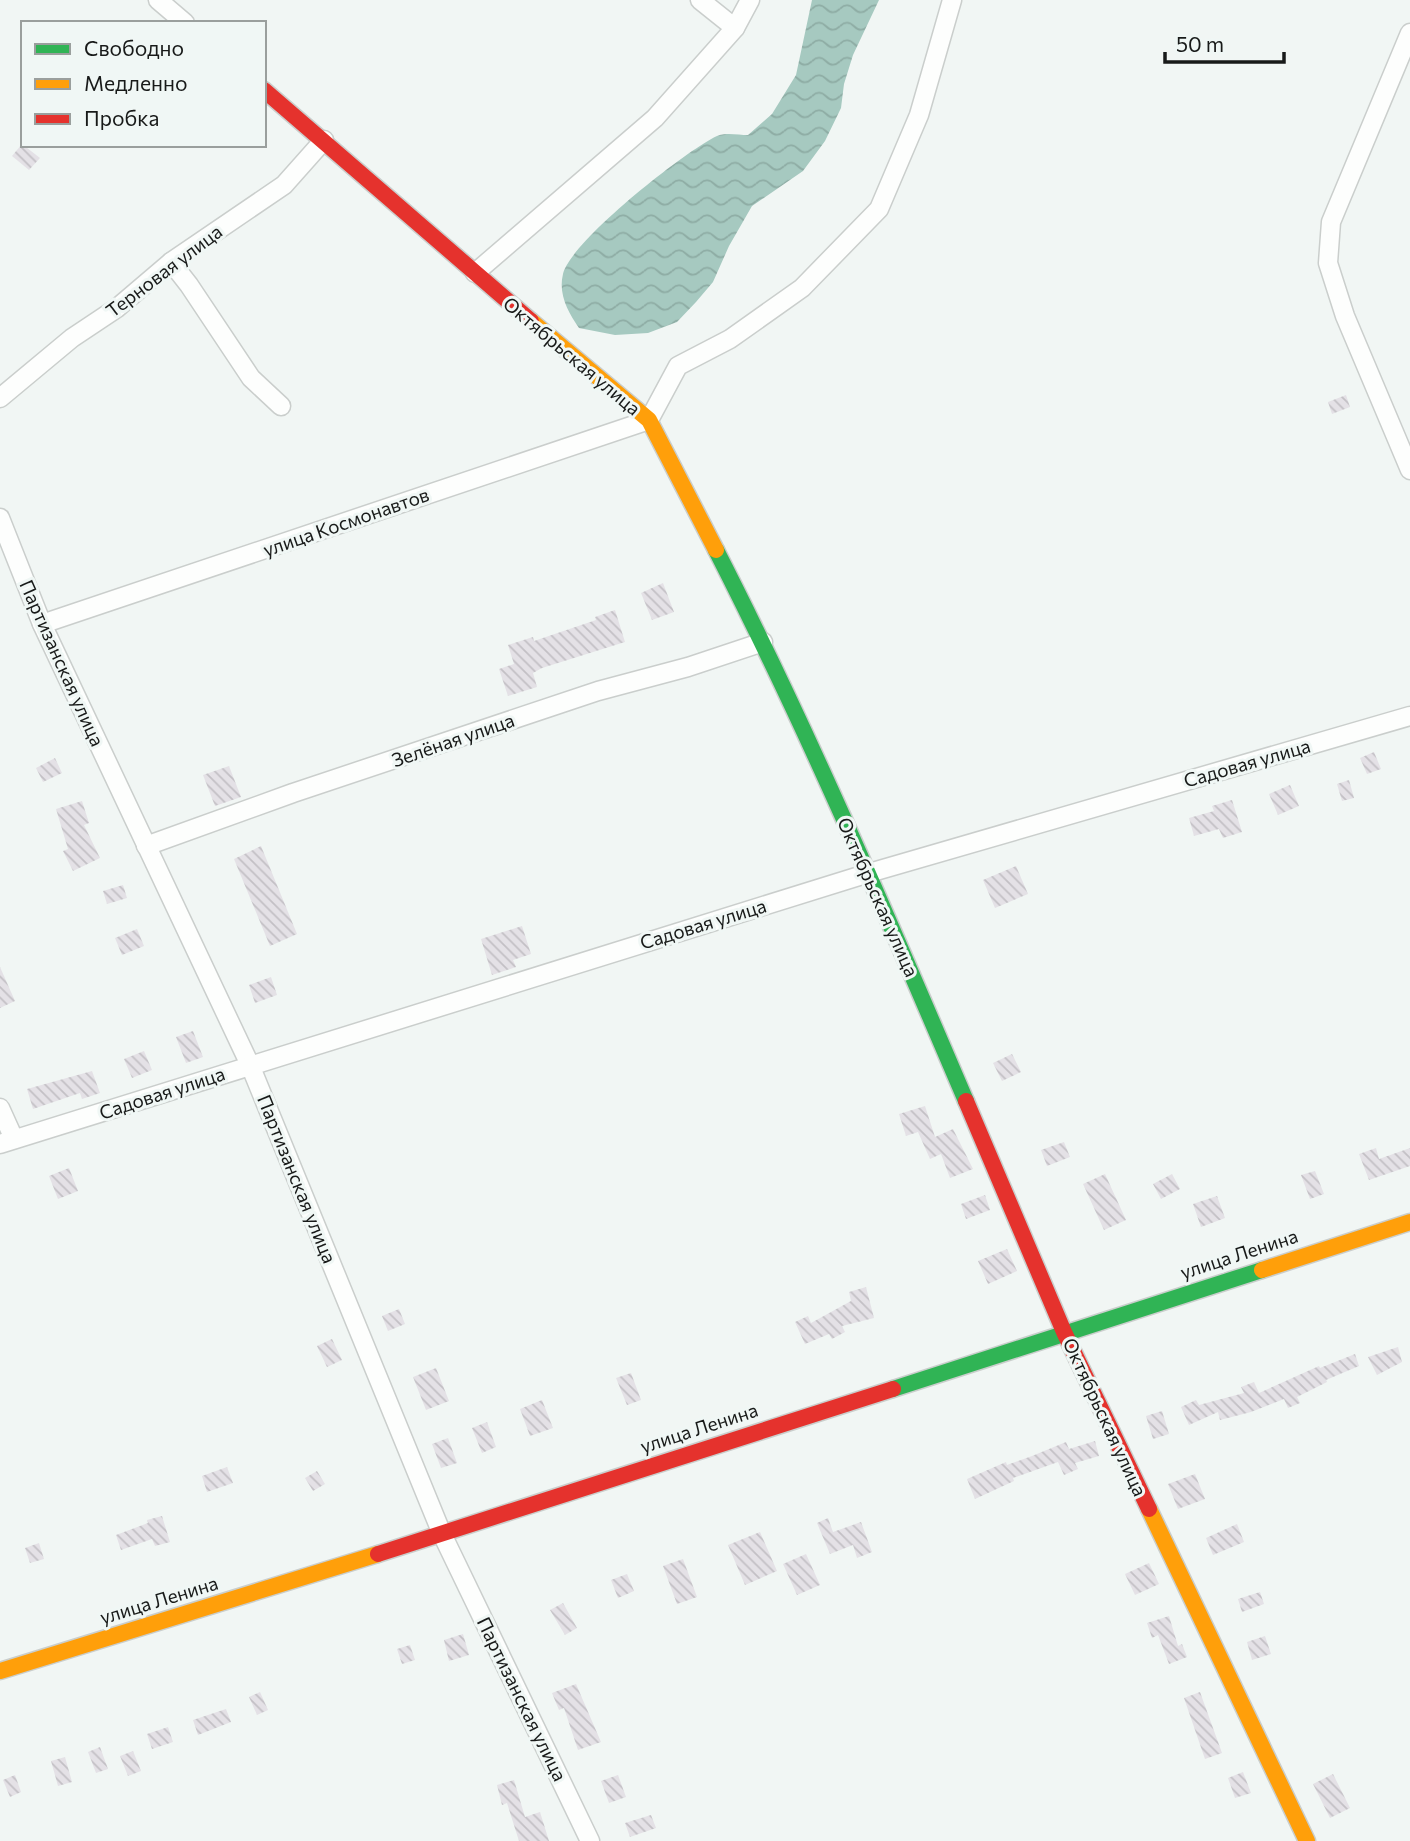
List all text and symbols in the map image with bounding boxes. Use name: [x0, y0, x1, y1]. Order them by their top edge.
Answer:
legend: [21, 21, 266, 147]
scale bar: [1165, 21, 1284, 65]
text: 50 m: [1176, 31, 1224, 56]
text: Свободно: [84, 35, 184, 60]
text: Медленно: [84, 70, 188, 95]
text: Пробка: [84, 105, 159, 130]
street label: Терновая улица: [101, 219, 226, 322]
street label: Октябрьская улица: [499, 292, 646, 420]
street label: улица Космонавтов: [260, 482, 432, 561]
street label: Партизанская улица: [15, 576, 110, 750]
street label: Зелёная улица: [388, 708, 517, 771]
street label: Садовая улица: [1181, 733, 1313, 792]
street label: Октябрьская улица: [833, 814, 924, 980]
street label: Садовая улица: [637, 893, 769, 954]
street label: Садовая улица: [96, 1061, 228, 1124]
street label: Партизанская улица: [253, 1091, 342, 1266]
street label: улица Ленина: [1177, 1224, 1301, 1283]
street label: Октябрьская улица: [1059, 1334, 1152, 1500]
street label: улица Ленина: [637, 1398, 761, 1457]
street label: улица Ленина: [97, 1571, 221, 1628]
street label: Партизанская улица: [473, 1613, 572, 1785]

